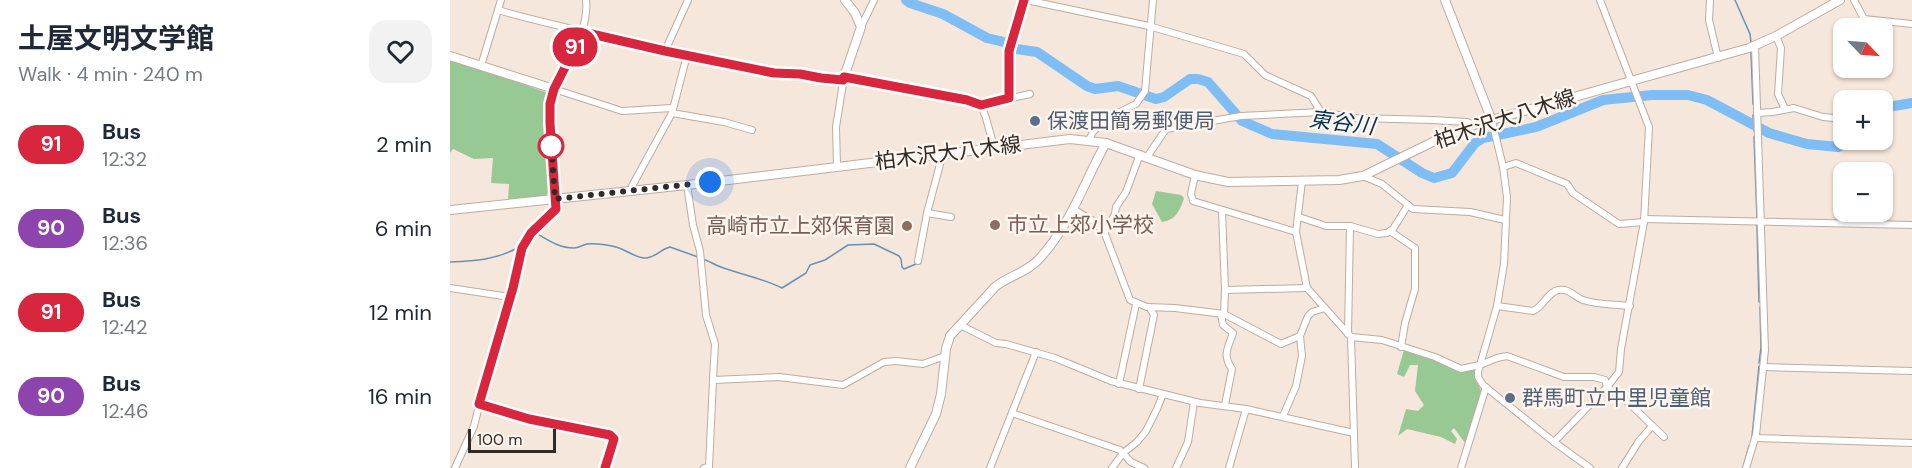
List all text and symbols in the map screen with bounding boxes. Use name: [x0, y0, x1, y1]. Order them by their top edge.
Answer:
north arrow: [1833, 18, 1893, 78]
map controls: [1833, 18, 1893, 222]
text: 土屋文明文学館: [18, 20, 214, 57]
button: heart: [369, 20, 432, 83]
line badge: 91: [548, 28, 602, 66]
text: 91: [565, 33, 585, 61]
text: Walk · 4 min · 240 m: [18, 61, 203, 87]
street label: 柏木沢大八木線: [1431, 83, 1579, 155]
button: +: [1833, 90, 1893, 150]
water label: 東谷川: [1307, 104, 1378, 141]
place label: 保渡田簡易郵便局: [1047, 107, 1215, 135]
marker: 保渡田簡易郵便局: [1028, 114, 1042, 128]
text: Bus: [102, 117, 141, 146]
text: 91: [41, 130, 61, 158]
text: 2 min: [376, 130, 432, 159]
street label: 柏木沢大八木線: [873, 130, 1023, 176]
unlabelled marker: [538, 133, 564, 159]
text: 12:32: [102, 146, 147, 172]
button: −: [1833, 162, 1893, 222]
your location: [695, 167, 725, 197]
text: Bus: [102, 201, 141, 230]
place label: 市立上郊小学校: [1007, 211, 1154, 239]
place label: 高崎市立上郊保育園: [706, 212, 895, 240]
text: 90: [37, 214, 65, 242]
text: 6 min: [375, 214, 432, 243]
marker: 市立上郊小学校: [988, 218, 1002, 232]
marker: 高崎市立上郊保育園: [900, 219, 914, 233]
text: 12:36: [102, 230, 148, 256]
text: Bus: [102, 285, 141, 314]
text: 91: [41, 298, 61, 326]
text: 12 min: [369, 298, 432, 327]
text: 12:42: [102, 314, 147, 340]
text: Bus: [102, 369, 141, 398]
text: 90: [37, 382, 65, 410]
text: 16 min: [368, 382, 432, 411]
place label: 群馬町立中里児童館: [1522, 384, 1711, 412]
marker: 群馬町立中里児童館: [1503, 391, 1517, 405]
text: 12:46: [102, 398, 149, 424]
scale bar: [468, 426, 556, 454]
text: 100 m: [477, 429, 522, 450]

